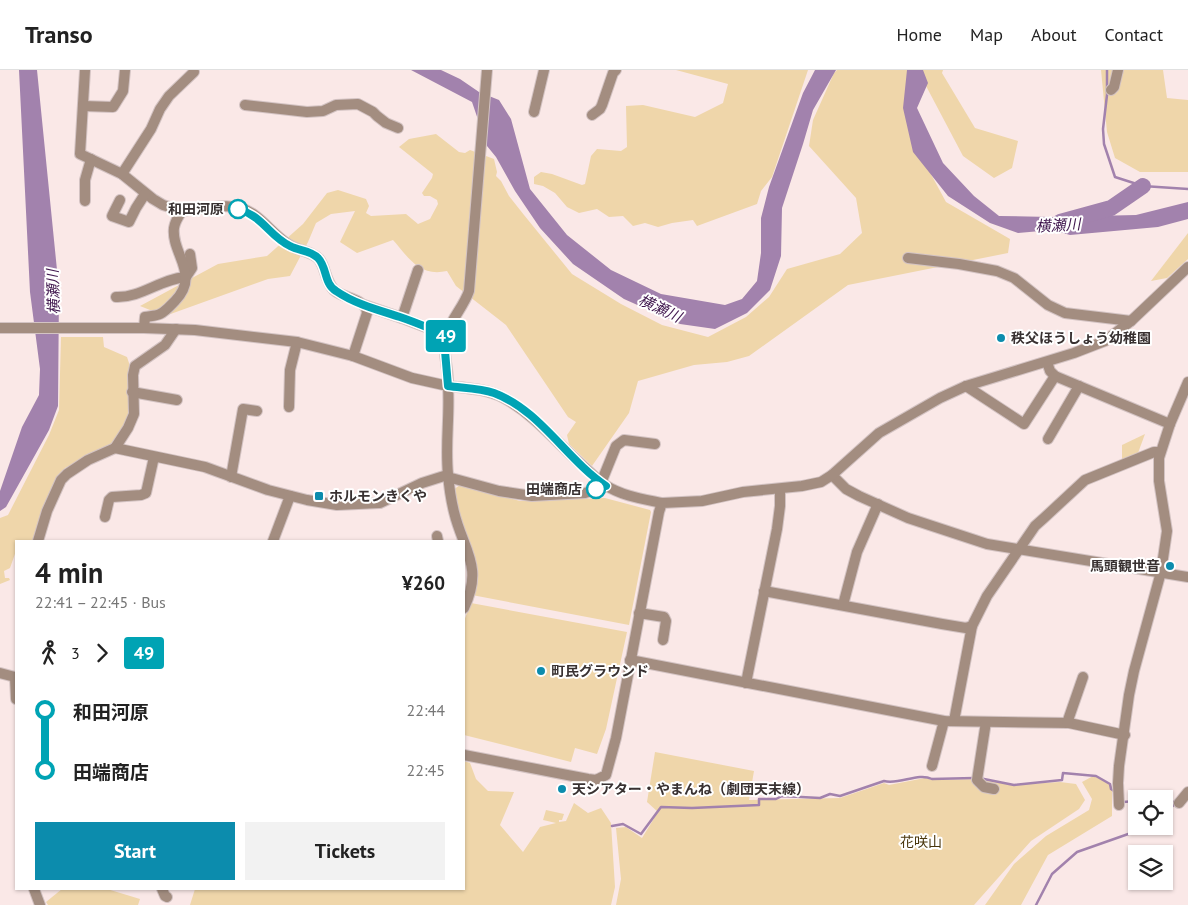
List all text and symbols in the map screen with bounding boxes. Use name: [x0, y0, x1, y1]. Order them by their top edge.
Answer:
text: Transo: [25, 19, 93, 50]
text: Home: [896, 23, 942, 46]
text: Map: [970, 23, 1003, 46]
text: About: [1031, 23, 1077, 46]
text: Contact: [1105, 23, 1163, 46]
marker: 和田河原: [228, 199, 248, 219]
place label: 和田河原: [168, 200, 224, 218]
water label: 横瀬川: [1035, 214, 1083, 236]
water label: 横瀬川: [43, 267, 63, 315]
water label: 横瀬川: [636, 290, 686, 327]
line badge: 49: [424, 320, 468, 352]
text: 49: [436, 324, 456, 347]
place label: 秩父ほうしょう幼稚園: [1011, 329, 1151, 347]
marker: 秩父ほうしょう幼稚園: [995, 332, 1007, 344]
marker: 田端商店: [586, 479, 606, 499]
place label: 田端商店: [526, 480, 582, 498]
place label: ホルモンきくや: [329, 487, 427, 505]
marker: ホルモンきくや: [313, 490, 325, 502]
text: 4 min: [35, 554, 103, 591]
place label: 馬頭観世音: [1090, 557, 1160, 575]
marker: 馬頭観世音: [1164, 560, 1176, 572]
text: ¥260: [402, 571, 445, 595]
text: 22:41 – 22:45 · Bus: [35, 592, 166, 612]
icon: walk: [35, 639, 63, 667]
icon: forward: [88, 639, 116, 667]
text: 49: [134, 641, 154, 664]
text: 3: [71, 643, 80, 663]
place label: 町民グラウンド: [551, 662, 649, 680]
marker: 町民グラウンド: [535, 665, 547, 677]
text: 和田河原: [73, 700, 149, 724]
text: 22:44: [407, 700, 445, 720]
text: 田端商店: [73, 760, 149, 784]
text: 22:45: [407, 760, 445, 780]
place label: 天シアター・やまんね（劇団天末線）: [572, 780, 810, 798]
marker: 天シアター・やまんね（劇団天末線）: [556, 783, 568, 795]
map controls: [1128, 790, 1173, 890]
button: locate: [1128, 790, 1173, 835]
button: Start: [35, 822, 235, 880]
button: Tickets: [245, 822, 445, 880]
park label: 花咲山: [900, 833, 942, 851]
button: layers: [1128, 845, 1173, 890]

